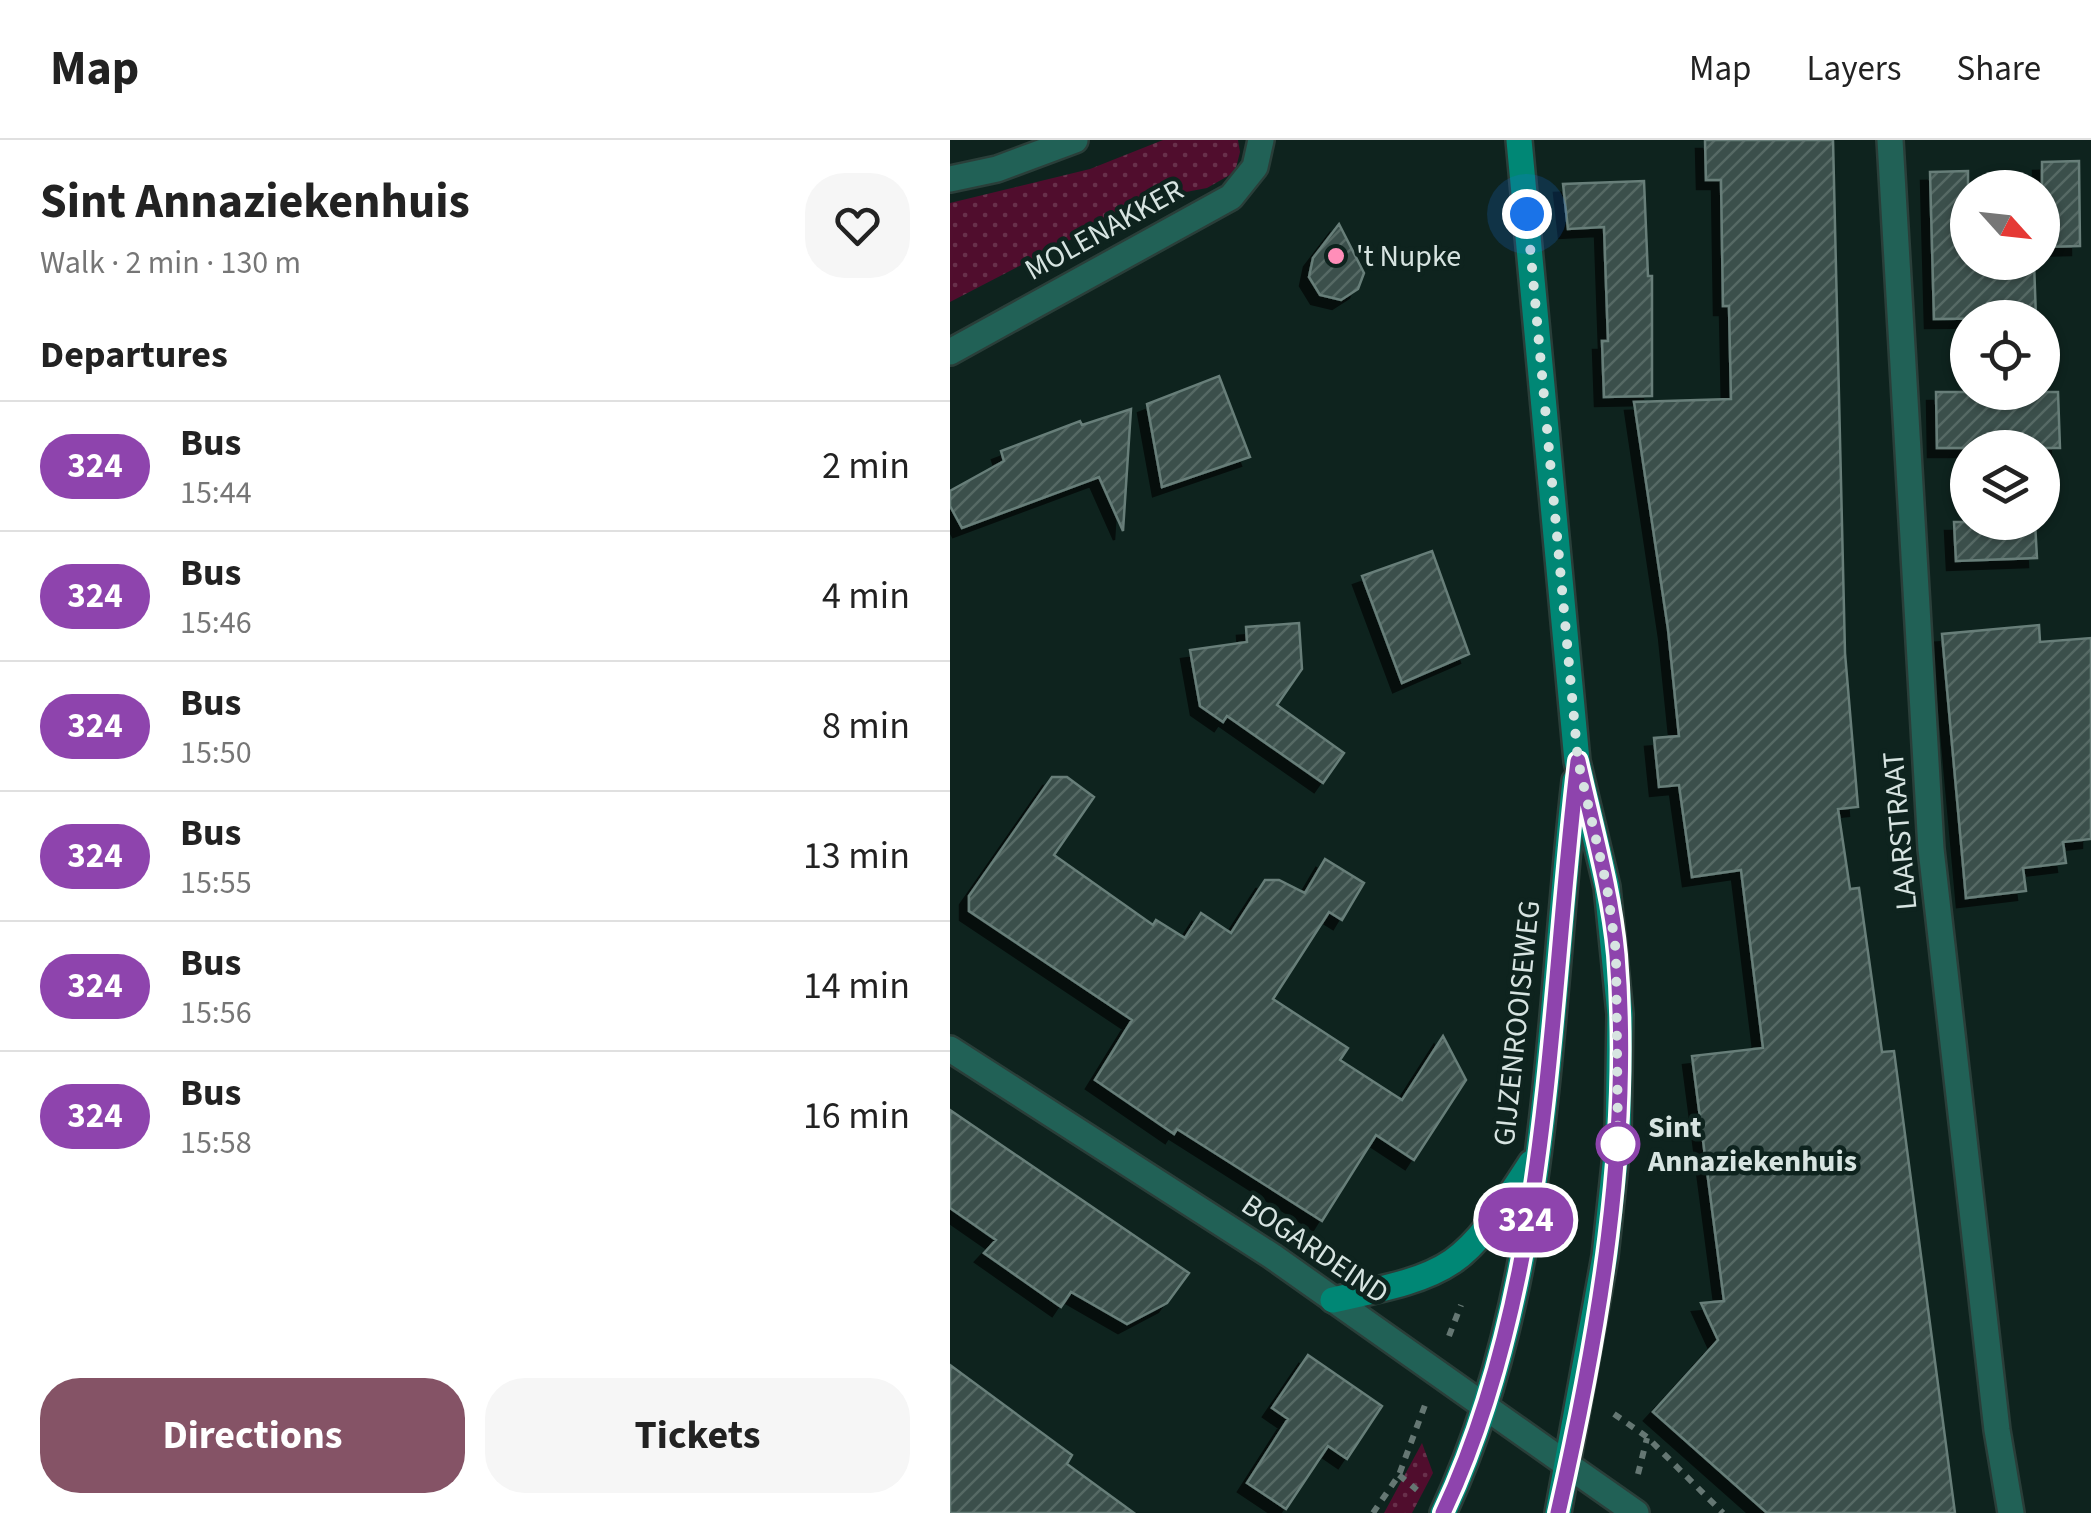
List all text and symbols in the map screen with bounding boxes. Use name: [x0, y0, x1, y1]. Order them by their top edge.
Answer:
text: Map: [50, 35, 139, 103]
text: Map: [1689, 44, 1752, 94]
text: Layers: [1807, 44, 1901, 94]
text: Share: [1956, 44, 2041, 94]
text: Sint Annaziekenhuis: [40, 168, 470, 236]
street label: MOLENAKKER: [1017, 169, 1191, 291]
north arrow: [1950, 170, 2060, 280]
map controls: [1950, 170, 2060, 540]
button: heart: [805, 173, 910, 278]
your location: [1502, 189, 1552, 239]
place label: 't Nupke: [1356, 235, 1461, 278]
text: Walk · 2 min · 130 m: [40, 240, 301, 286]
marker: 't Nupke: [1325, 245, 1347, 267]
button: locate: [1950, 300, 2060, 410]
text: Departures: [40, 328, 228, 382]
text: Bus: [180, 416, 241, 470]
button: layers: [1950, 430, 2060, 540]
text: 2 min: [822, 439, 910, 493]
text: 324: [67, 441, 123, 491]
text: 15:44: [180, 470, 252, 516]
text: Bus: [180, 546, 241, 600]
text: 4 min: [822, 569, 910, 623]
text: 324: [67, 571, 123, 621]
text: 15:46: [180, 600, 252, 646]
text: Bus: [180, 676, 241, 730]
text: 8 min: [822, 699, 910, 753]
text: 324: [67, 701, 123, 751]
text: 15:50: [180, 730, 252, 776]
street label: LAARSTRAAT: [1872, 750, 1928, 912]
text: Bus: [180, 806, 241, 860]
text: 13 min: [803, 829, 910, 883]
text: 324: [67, 831, 123, 881]
text: 15:55: [180, 860, 252, 906]
street label: GIJZENROOISEWEG: [1483, 898, 1551, 1148]
text: Bus: [180, 936, 241, 990]
text: 14 min: [803, 959, 910, 1013]
text: 324: [67, 961, 123, 1011]
text: 15:56: [180, 990, 252, 1036]
text: Bus: [180, 1066, 241, 1120]
text: 16 min: [803, 1089, 910, 1143]
text: 324: [67, 1091, 123, 1141]
place label: Sint Annaziekenhuis: [1647, 1106, 1857, 1183]
text: 15:58: [180, 1120, 252, 1166]
marker: Sint Annaziekenhuis: [1597, 1123, 1639, 1165]
street label: BOGARDEIND: [1233, 1184, 1397, 1314]
line badge: 324: [1468, 1188, 1584, 1252]
text: 324: [1498, 1195, 1554, 1245]
button: Directions: [40, 1378, 465, 1493]
button: Tickets: [485, 1378, 910, 1493]

